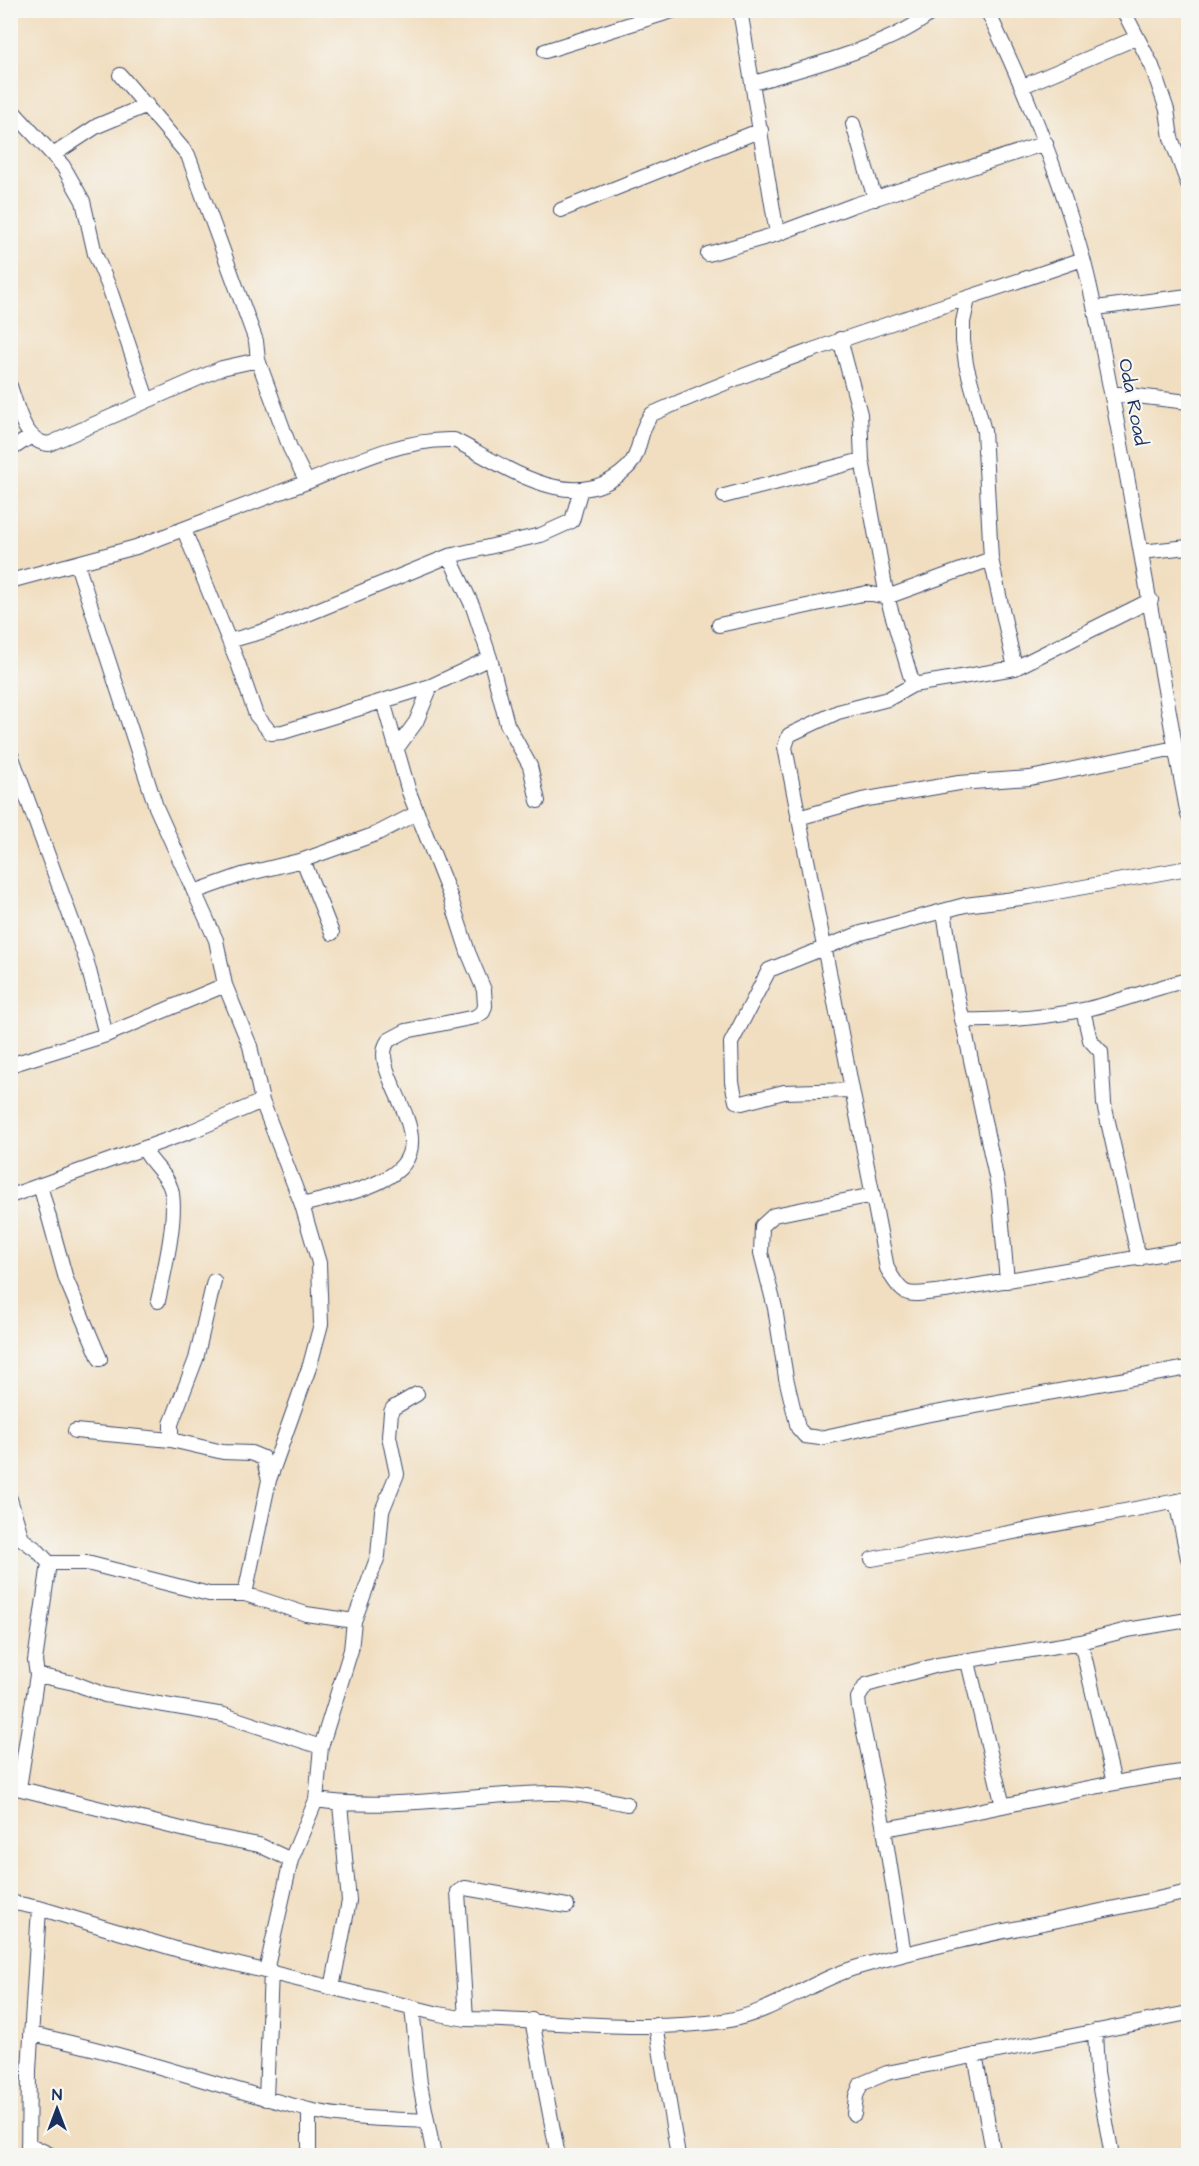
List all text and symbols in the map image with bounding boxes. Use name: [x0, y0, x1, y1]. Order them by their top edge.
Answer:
street label: Oda Road: [1111, 356, 1155, 448]
north arrow: [27, 2079, 87, 2139]
text: N: [52, 2084, 62, 2106]

